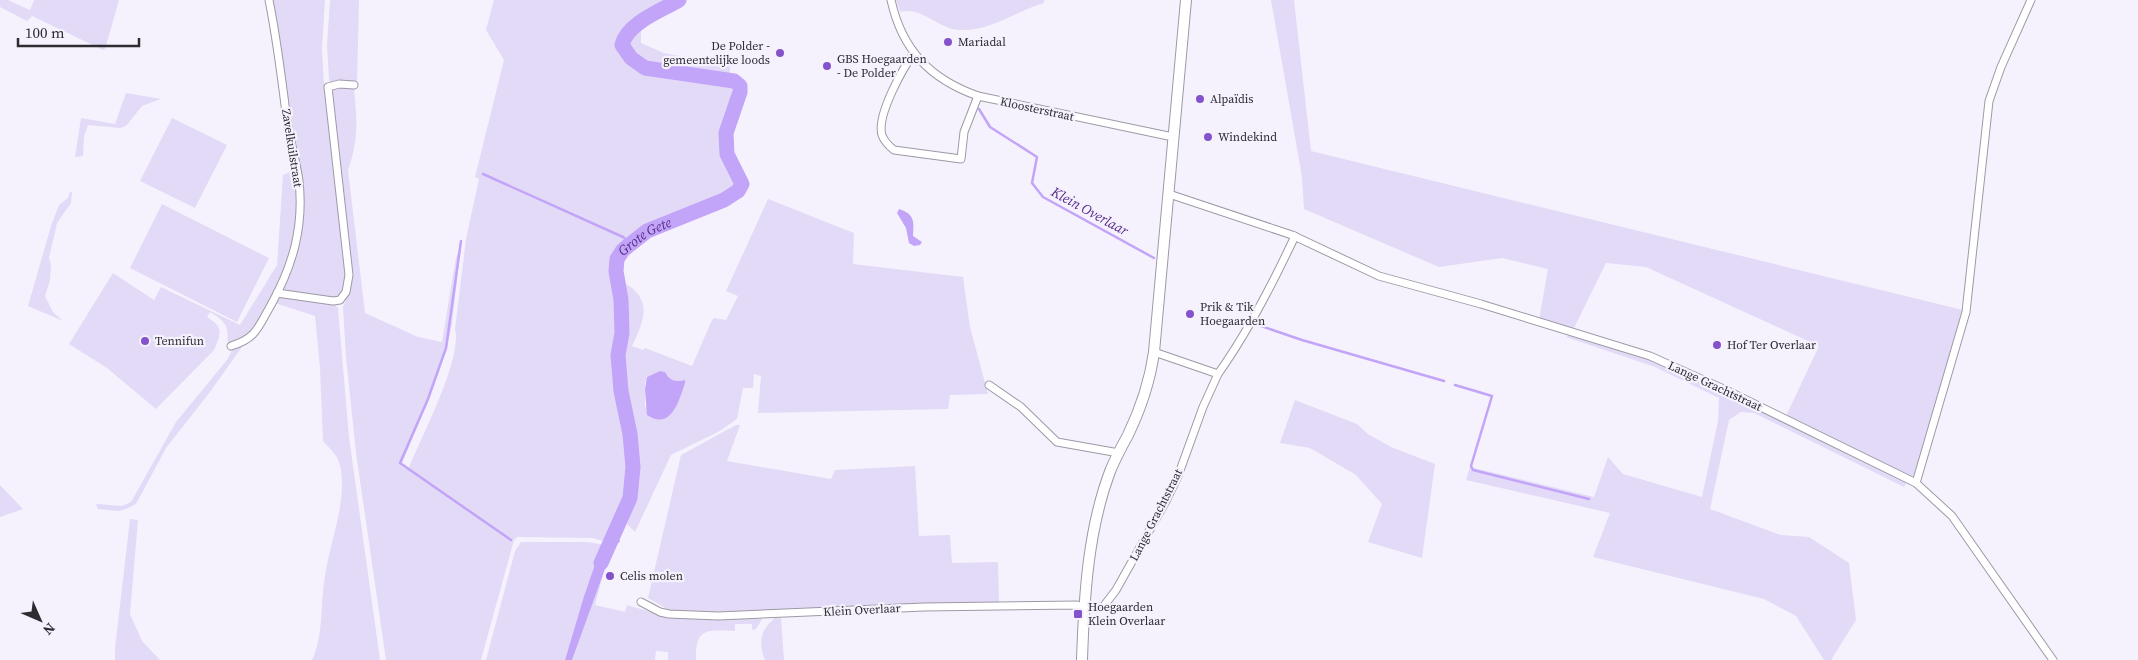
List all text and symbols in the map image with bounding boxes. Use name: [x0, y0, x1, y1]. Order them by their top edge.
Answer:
scale bar: [18, 15, 139, 47]
text: 100 m: [25, 22, 65, 43]
place label: Mariadal: [958, 34, 1006, 50]
marker: Mariadal: [942, 36, 954, 48]
place label: De Polder - gemeentelijke loods: [663, 38, 770, 68]
marker: De Polder - gemeentelijke loods: [774, 47, 786, 59]
place label: GBS Hoegaarden - De Polder: [837, 51, 927, 81]
marker: GBS Hoegaarden - De Polder: [821, 60, 833, 72]
place label: Alpaïdis: [1210, 91, 1254, 107]
street label: Kloosterstraat: [999, 93, 1075, 125]
marker: Alpaïdis: [1194, 93, 1206, 105]
street label: Zavelkuilstraat: [278, 108, 306, 188]
place label: Windekind: [1218, 129, 1277, 145]
marker: Windekind: [1202, 131, 1214, 143]
water label: Klein Overlaar: [1047, 181, 1133, 241]
water label: Grote Gete: [613, 212, 674, 260]
place label: Prik & Tik Hoegaarden: [1200, 299, 1265, 329]
marker: Prik & Tik Hoegaarden: [1184, 308, 1196, 320]
place label: Tennifun: [155, 333, 204, 349]
marker: Tennifun: [139, 335, 151, 347]
place label: Hof Ter Overlaar: [1727, 337, 1816, 353]
marker: Hof Ter Overlaar: [1711, 339, 1723, 351]
street label: Lange Grachtstraat: [1666, 357, 1765, 415]
street label: Lange Grachtstraat: [1126, 466, 1186, 564]
place label: Celis molen: [620, 568, 683, 584]
marker: Celis molen: [604, 570, 616, 582]
north arrow: [15, 595, 65, 645]
place label: Hoegaarden Klein Overlaar: [1088, 599, 1165, 629]
street label: Klein Overlaar: [823, 600, 901, 620]
marker: Hoegaarden Klein Overlaar: [1072, 608, 1084, 620]
text: N: [39, 619, 60, 640]

